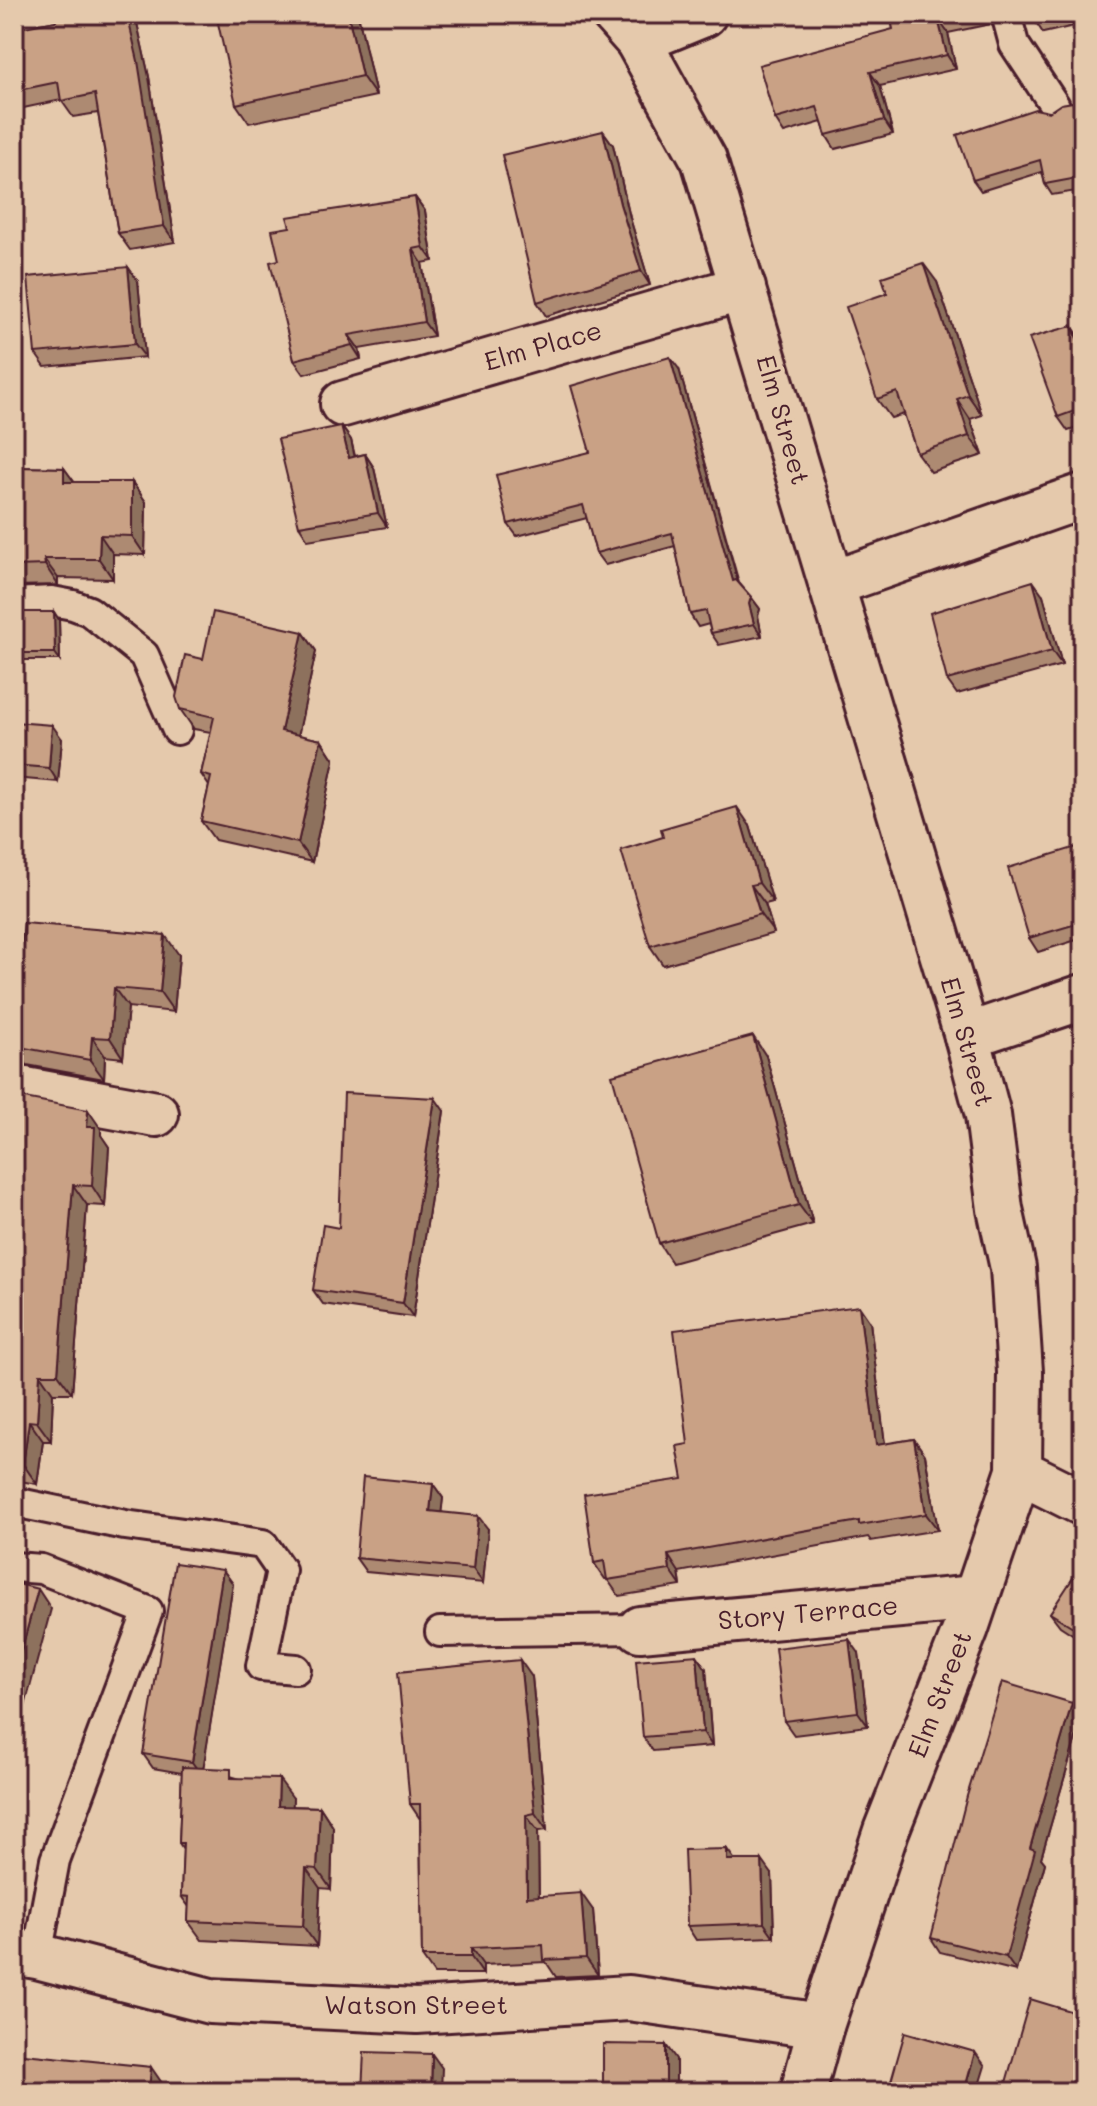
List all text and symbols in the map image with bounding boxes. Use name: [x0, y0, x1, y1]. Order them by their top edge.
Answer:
street label: Elm Place: [480, 312, 605, 378]
street label: Elm Street: [749, 351, 819, 488]
street label: Elm Street: [933, 973, 1003, 1110]
street label: Story Terrace: [716, 1587, 899, 1637]
street label: Elm Street: [899, 1625, 979, 1762]
street label: Watson Street: [324, 1987, 508, 2021]

